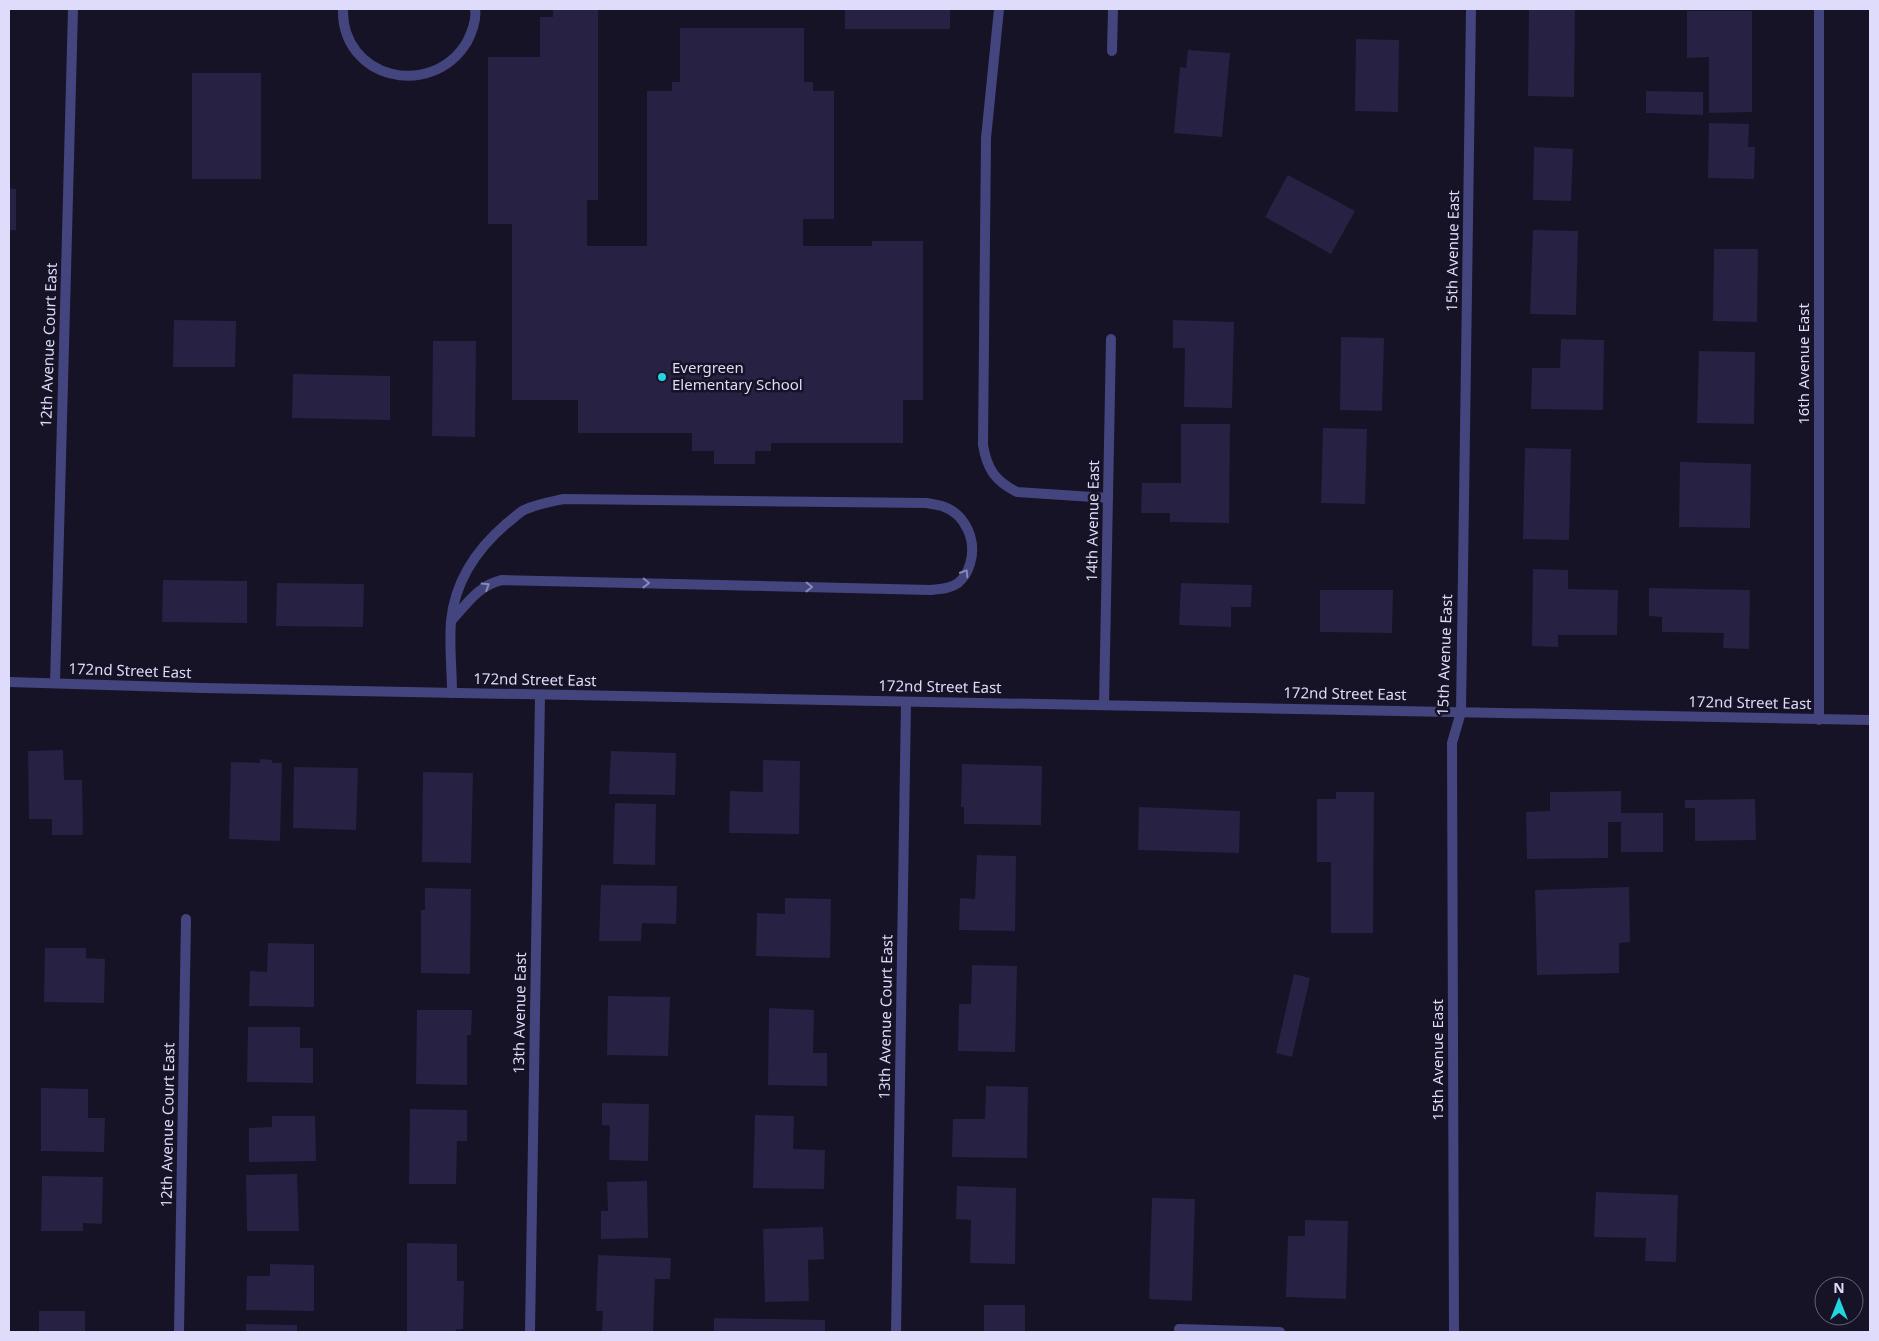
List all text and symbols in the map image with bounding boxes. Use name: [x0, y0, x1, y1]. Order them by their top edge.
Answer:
street label: 15th Avenue East: [1441, 189, 1463, 312]
street label: 12th Avenue Court East: [35, 262, 61, 428]
street label: 16th Avenue East: [1793, 303, 1813, 425]
place label: Evergreen Elementary School: [672, 357, 803, 394]
marker: Evergreen Elementary School: [656, 371, 668, 383]
street label: 14th Avenue East: [1081, 459, 1103, 582]
one-way arrow: [958, 570, 968, 579]
one-way arrow: [643, 578, 651, 588]
one-way arrow: [805, 582, 813, 592]
one-way arrow: [480, 583, 489, 593]
street label: 15th Avenue East: [1432, 593, 1456, 716]
street label: 172nd Street East: [68, 658, 193, 682]
street label: 172nd Street East: [473, 668, 597, 690]
street label: 172nd Street East: [878, 675, 1002, 697]
street label: 172nd Street East: [1283, 682, 1407, 704]
street label: 172nd Street East: [1688, 691, 1812, 713]
street label: 13th Avenue Court East: [874, 934, 896, 1100]
street label: 13th Avenue East: [508, 951, 530, 1074]
street label: 15th Avenue East: [1427, 999, 1447, 1121]
street label: 12th Avenue Court East: [156, 1042, 178, 1208]
north arrow: [1814, 1276, 1864, 1326]
text: N: [1833, 1278, 1845, 1297]

